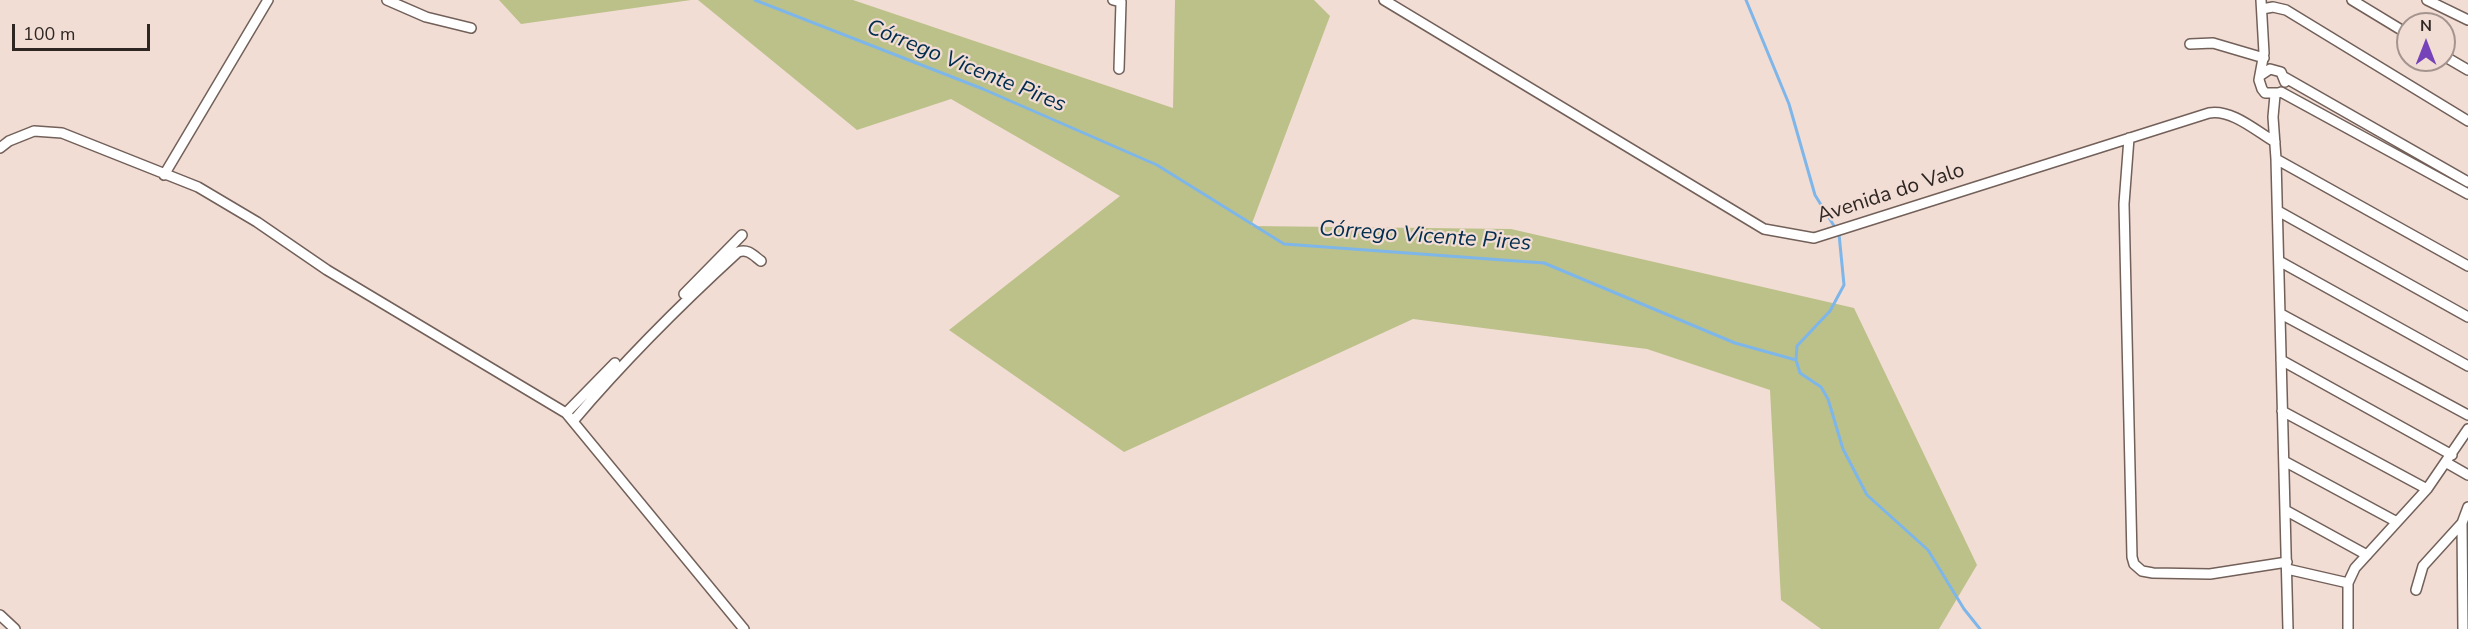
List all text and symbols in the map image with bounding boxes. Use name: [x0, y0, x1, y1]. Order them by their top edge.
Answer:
scale bar: [15, 12, 153, 50]
north arrow: [2396, 12, 2456, 72]
water label: Córrego Vicente Pires: [862, 15, 1070, 119]
text: N: [2420, 15, 2432, 37]
text: 100 m: [23, 22, 75, 46]
street label: Avenida do Valo: [1814, 158, 1968, 230]
water label: Córrego Vicente Pires: [1318, 216, 1532, 258]

